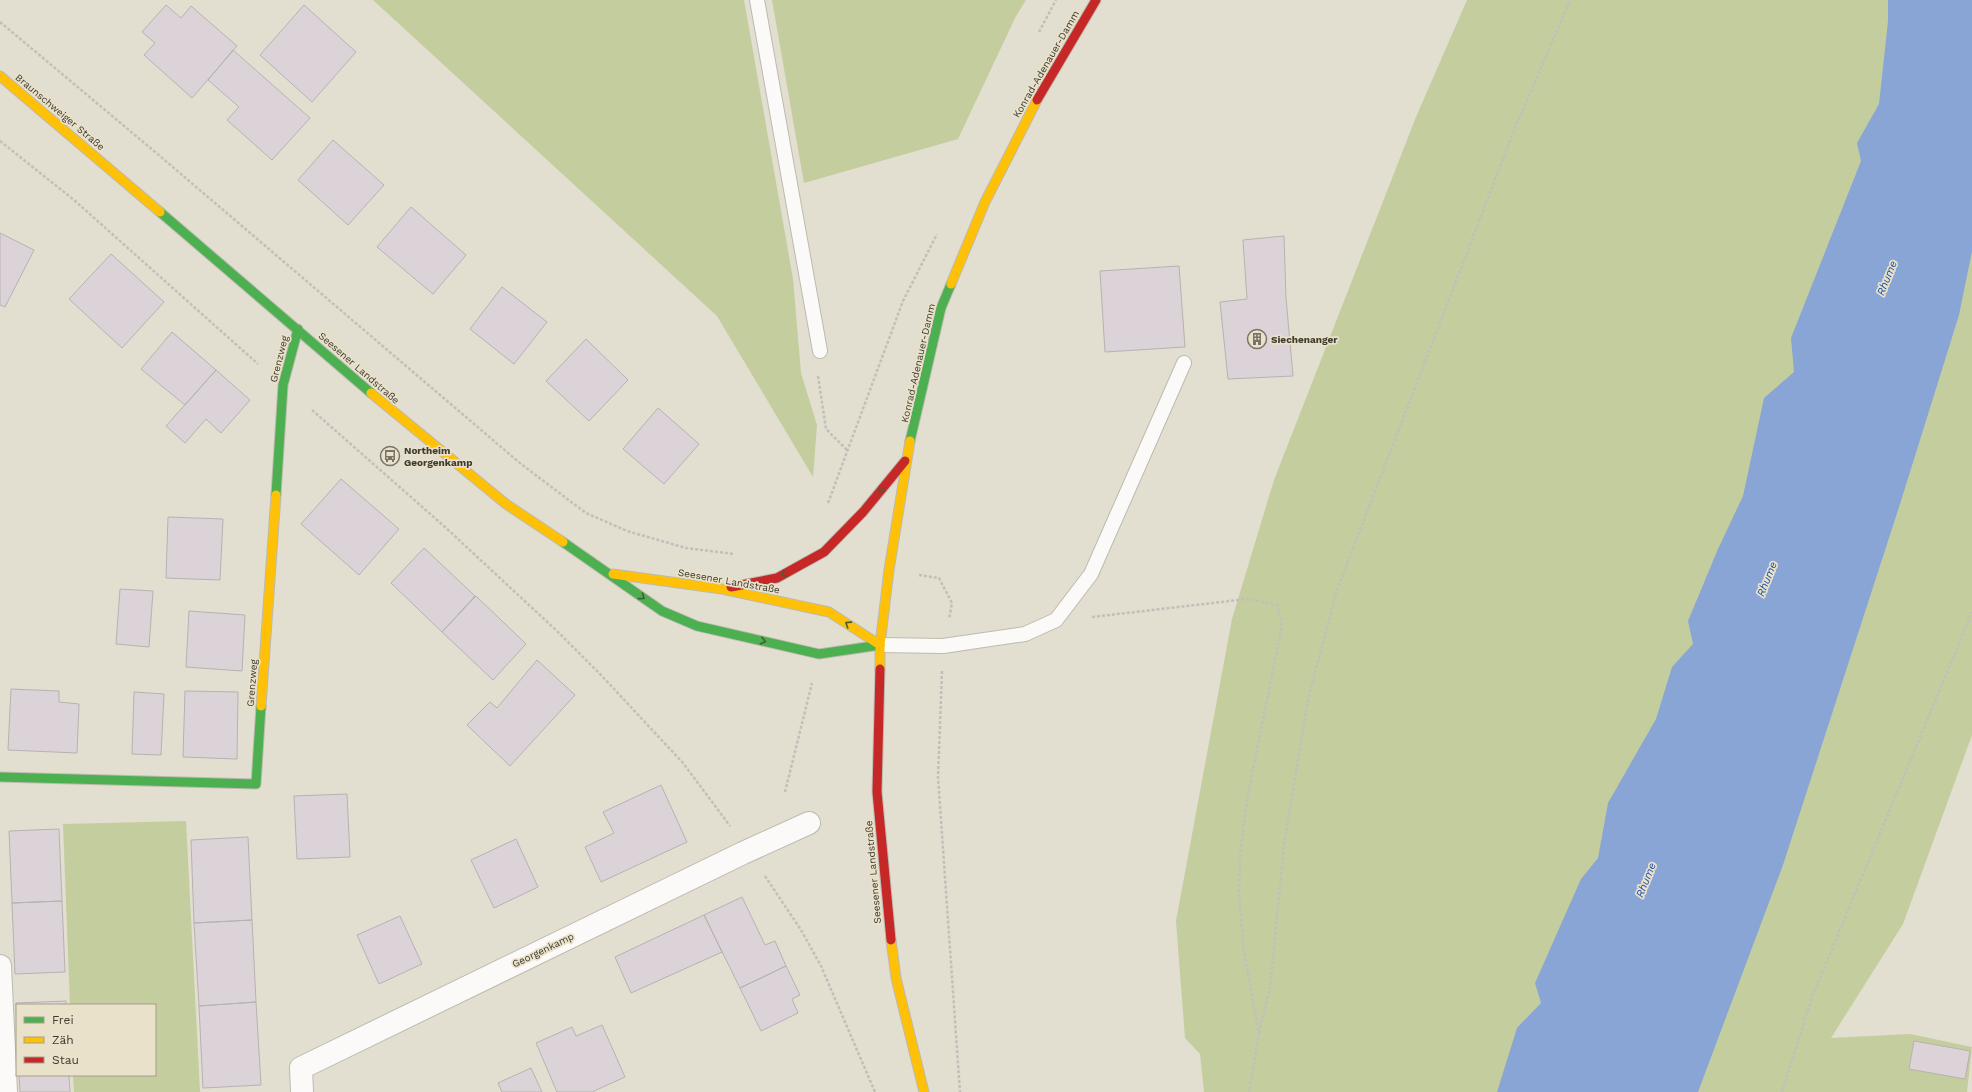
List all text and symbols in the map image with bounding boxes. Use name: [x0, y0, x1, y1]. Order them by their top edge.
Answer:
street label: Konrad-Adenauer-Damm: [1011, 9, 1081, 119]
street label: Braunschweiger Straße: [13, 72, 107, 153]
water label: Rhume: [1874, 259, 1900, 297]
street label: Konrad-Adenauer-Damm: [899, 302, 937, 424]
building icon: Siechenanger: [1246, 328, 1268, 350]
street label: Seesener Landstraße: [316, 330, 402, 406]
street label: Grenzweg: [268, 334, 290, 383]
place label: Siechenanger: [1271, 334, 1338, 345]
bus stop icon: Northeim Georgenkamp: [379, 445, 401, 467]
place label: Northeim Georgenkamp: [404, 445, 472, 468]
one-way arrow: [879, 485, 886, 492]
water label: Rhume: [1754, 560, 1780, 598]
street label: Seesener Landstraße: [677, 567, 781, 595]
one-way arrow: [781, 570, 788, 577]
one-way arrow: [638, 592, 645, 599]
one-way arrow: [845, 621, 852, 629]
one-way arrow: [759, 636, 766, 645]
street label: Grenzweg: [245, 658, 259, 707]
street label: Seesener Landstraße: [863, 820, 883, 924]
water label: Rhume: [1633, 861, 1659, 899]
street label: Georgenkamp: [510, 930, 576, 970]
legend: [16, 1004, 156, 1076]
text: Frei: [52, 1013, 74, 1027]
text: Zäh: [52, 1033, 74, 1047]
text: Stau: [52, 1053, 79, 1067]

